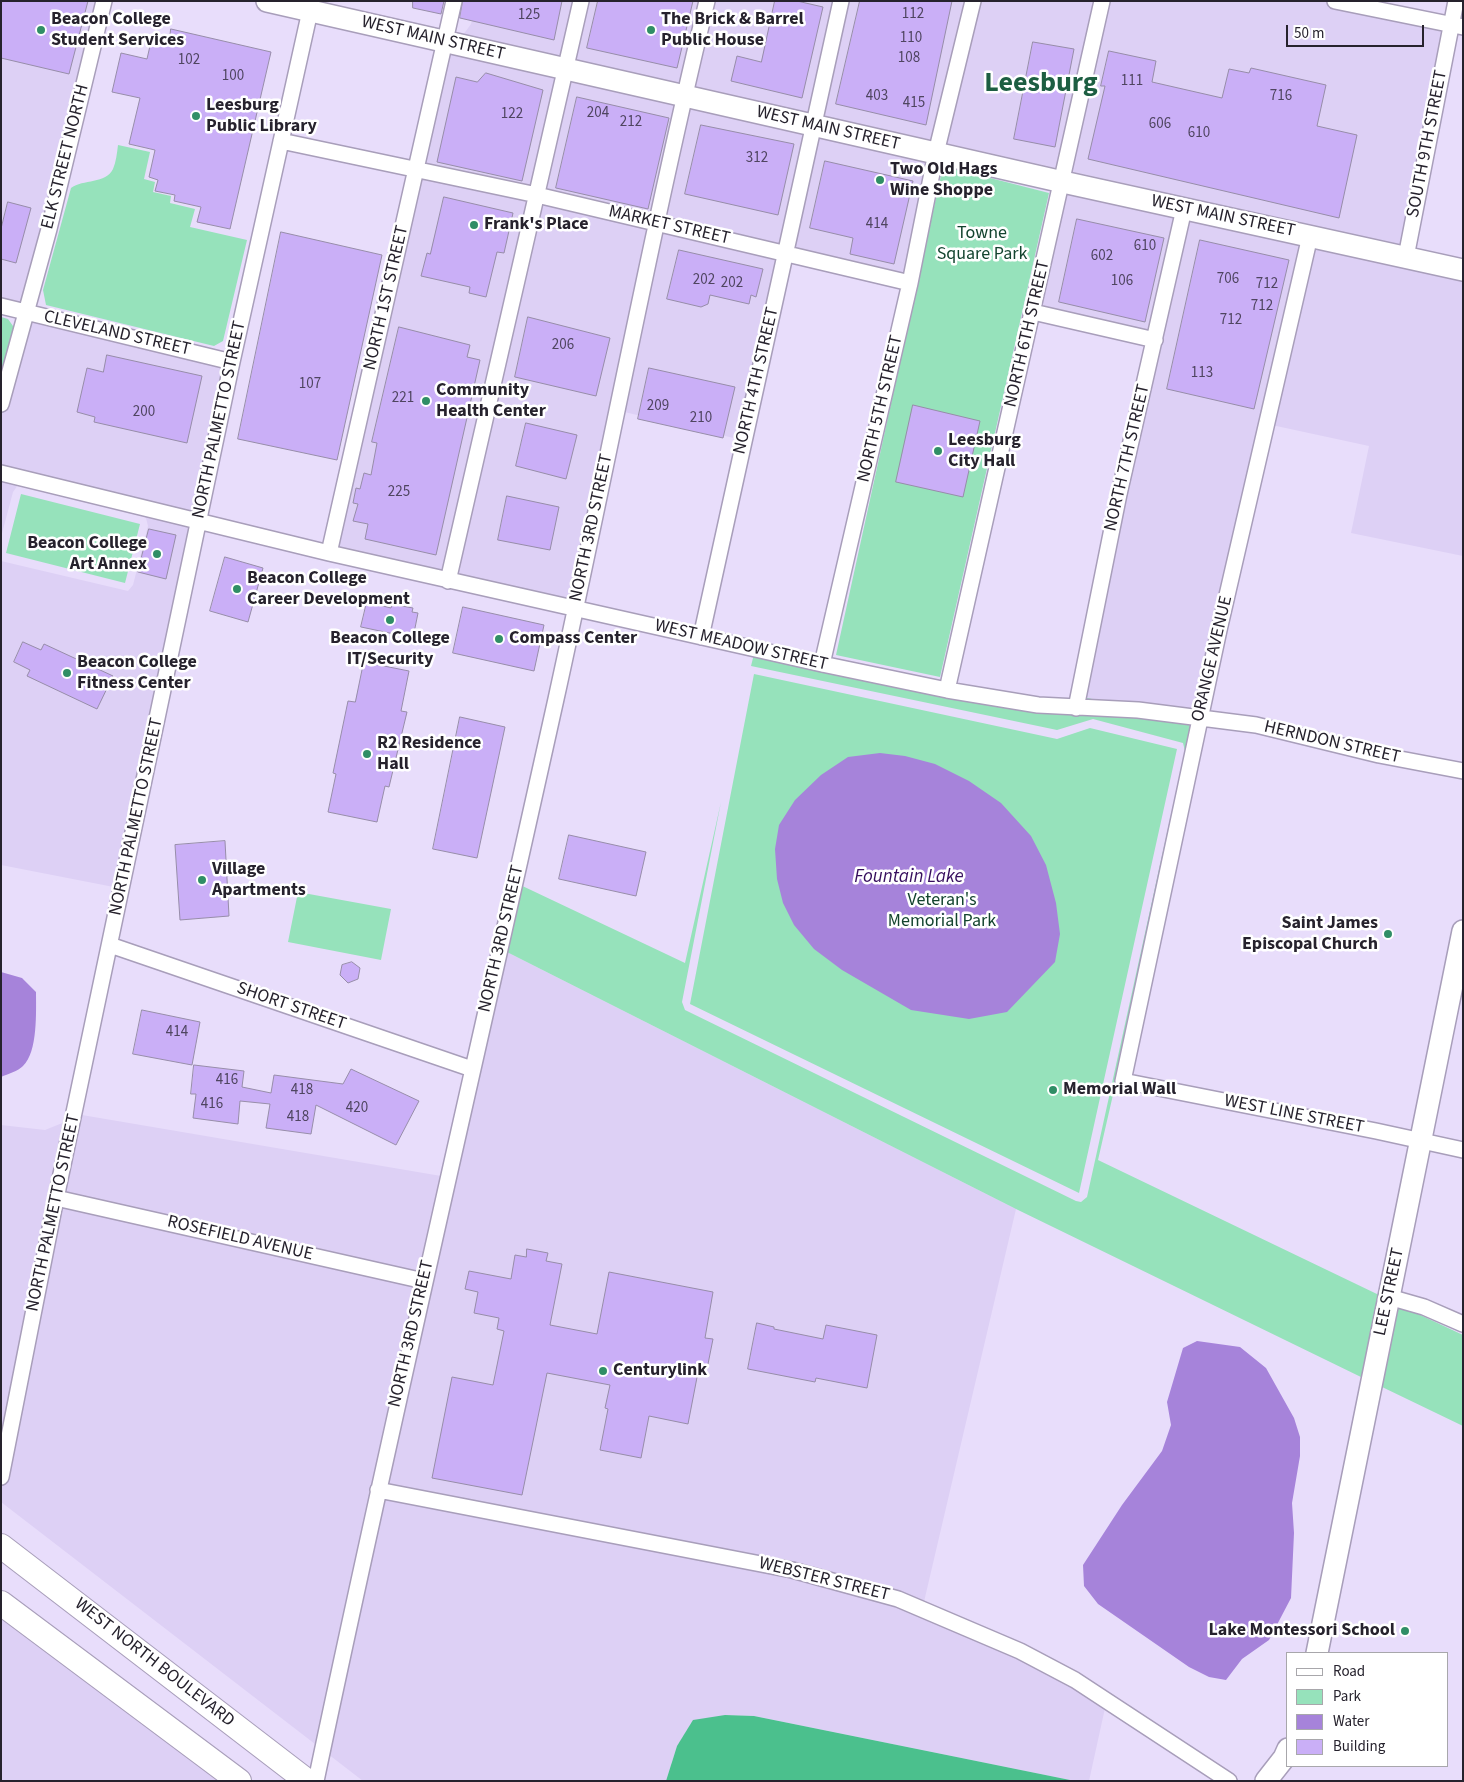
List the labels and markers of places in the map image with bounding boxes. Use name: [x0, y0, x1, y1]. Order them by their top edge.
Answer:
place label: Beacon College Student Services: [51, 9, 184, 52]
place label: The Brick & Barrel Public House: [661, 9, 804, 52]
marker: Beacon College Student Services: [35, 24, 47, 36]
marker: The Brick & Barrel Public House: [645, 24, 657, 36]
place label: Leesburg Public Library: [206, 95, 317, 138]
marker: Leesburg Public Library: [190, 110, 202, 122]
place label: Two Old Hags Wine Shoppe: [890, 159, 998, 202]
marker: Two Old Hags Wine Shoppe: [874, 174, 886, 186]
place label: Frank's Place: [484, 214, 589, 236]
marker: Frank's Place: [468, 219, 480, 231]
place label: Community Health Center: [436, 380, 546, 422]
marker: Community Health Center: [420, 395, 432, 407]
place label: Leesburg City Hall: [948, 430, 1021, 472]
marker: Leesburg City Hall: [932, 445, 944, 457]
place label: Beacon College Art Annex: [27, 533, 147, 576]
marker: Beacon College Art Annex: [151, 548, 163, 560]
place label: Beacon College Career Development: [247, 568, 410, 610]
marker: Beacon College Career Development: [231, 583, 243, 595]
marker: Beacon College IT/Security: [384, 614, 396, 626]
place label: Beacon College IT/Security: [330, 628, 450, 670]
place label: Compass Center: [509, 628, 637, 650]
marker: Compass Center: [493, 633, 505, 645]
place label: Beacon College Fitness Center: [77, 652, 197, 694]
marker: Beacon College Fitness Center: [61, 667, 73, 679]
place label: R2 Residence Hall: [377, 733, 481, 776]
marker: R2 Residence Hall: [361, 748, 373, 760]
place label: Village Apartments: [212, 859, 306, 902]
marker: Village Apartments: [196, 874, 208, 886]
place label: Saint James Episcopal Church: [1242, 913, 1378, 956]
marker: Saint James Episcopal Church: [1382, 928, 1394, 940]
place label: Memorial Wall: [1063, 1079, 1176, 1101]
marker: Memorial Wall: [1047, 1084, 1059, 1096]
place label: Centurylink: [613, 1360, 707, 1382]
marker: Centurylink: [597, 1365, 609, 1377]
place label: Lake Montessori School: [1209, 1620, 1395, 1642]
marker: Lake Montessori School: [1399, 1625, 1411, 1637]

